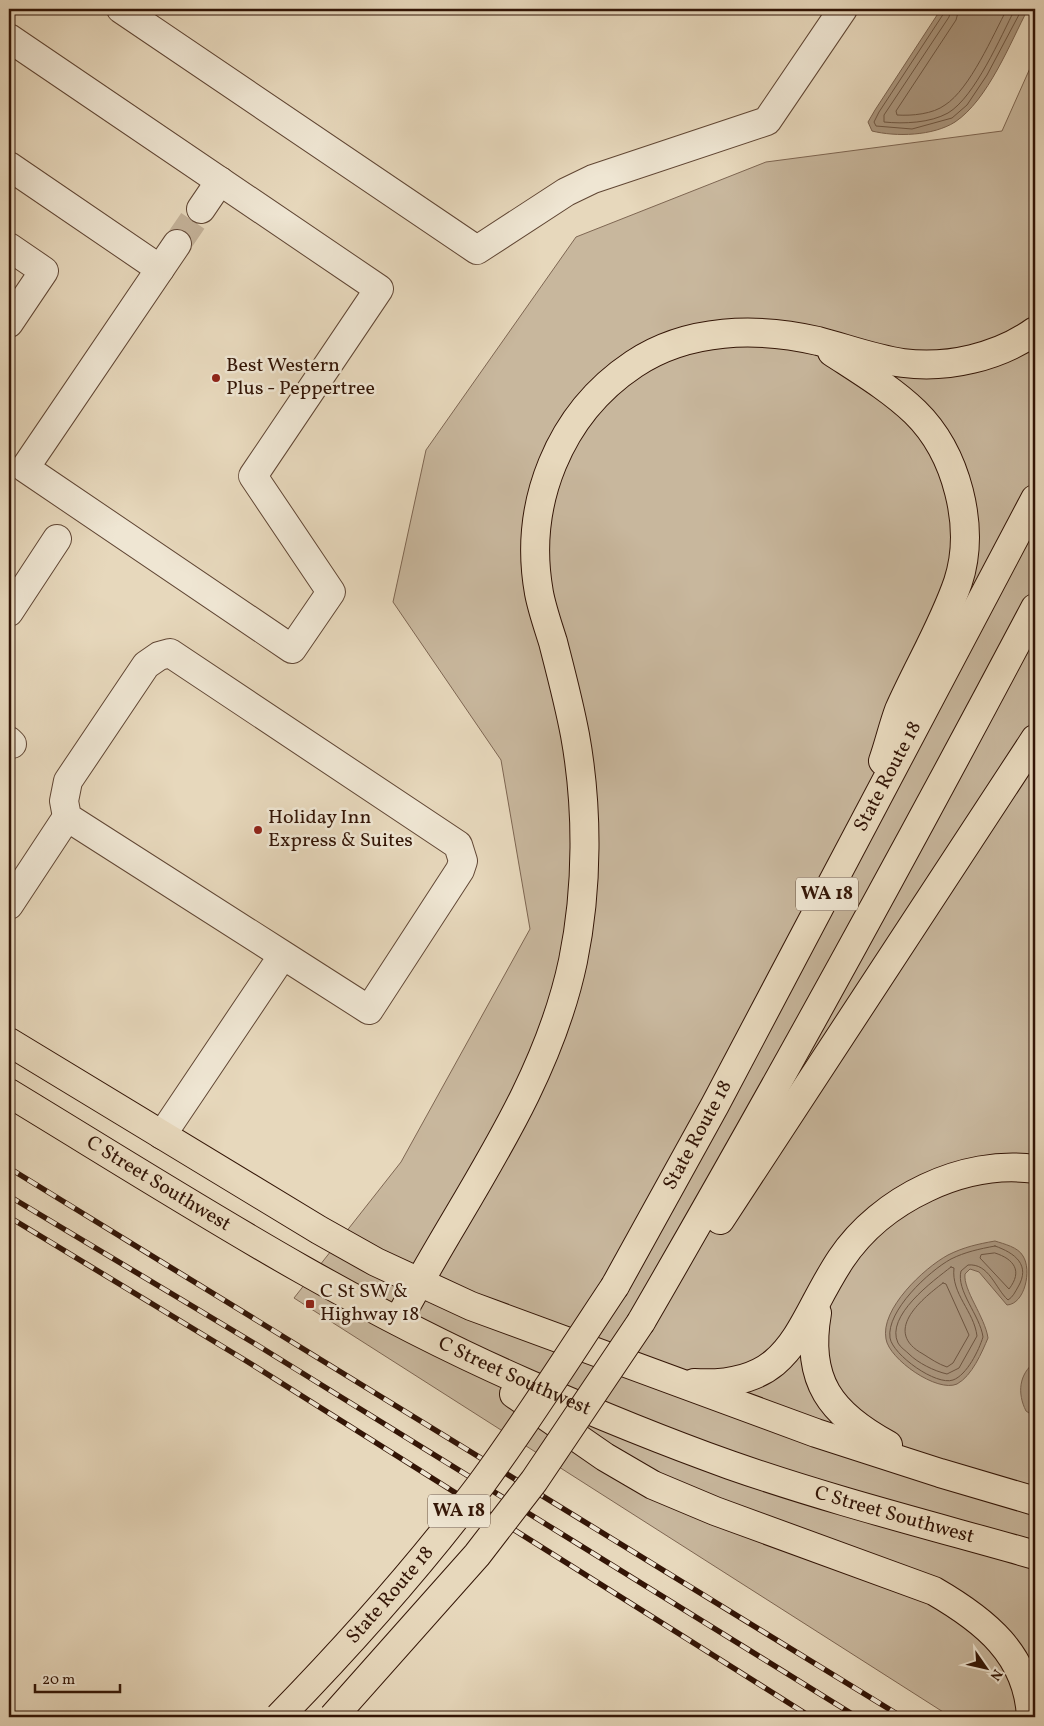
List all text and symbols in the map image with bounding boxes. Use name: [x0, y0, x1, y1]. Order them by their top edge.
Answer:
place label: Best Western Plus - Peppertree: [226, 352, 375, 403]
marker: Best Western Plus - Peppertree: [210, 372, 222, 384]
street label: State Route 18: [848, 716, 929, 837]
place label: Holiday Inn Express & Suites: [268, 804, 413, 855]
marker: Holiday Inn Express & Suites: [252, 824, 264, 836]
road number: WA 18: [796, 878, 858, 911]
street label: State Route 18: [657, 1075, 740, 1195]
street label: C Street Southwest: [81, 1129, 236, 1239]
place label: C St SW & Highway 18: [320, 1278, 419, 1329]
marker: C St SW & Highway 18: [304, 1298, 316, 1310]
street label: C Street Southwest: [433, 1330, 595, 1423]
street label: C Street Southwest: [811, 1479, 977, 1551]
road number: WA 18: [428, 1494, 490, 1528]
street label: State Route 18: [340, 1540, 441, 1651]
north arrow: [962, 1644, 1012, 1694]
scale bar: [35, 1661, 120, 1693]
text: N: [985, 1665, 1006, 1684]
text: 20 m: [42, 1670, 75, 1691]

